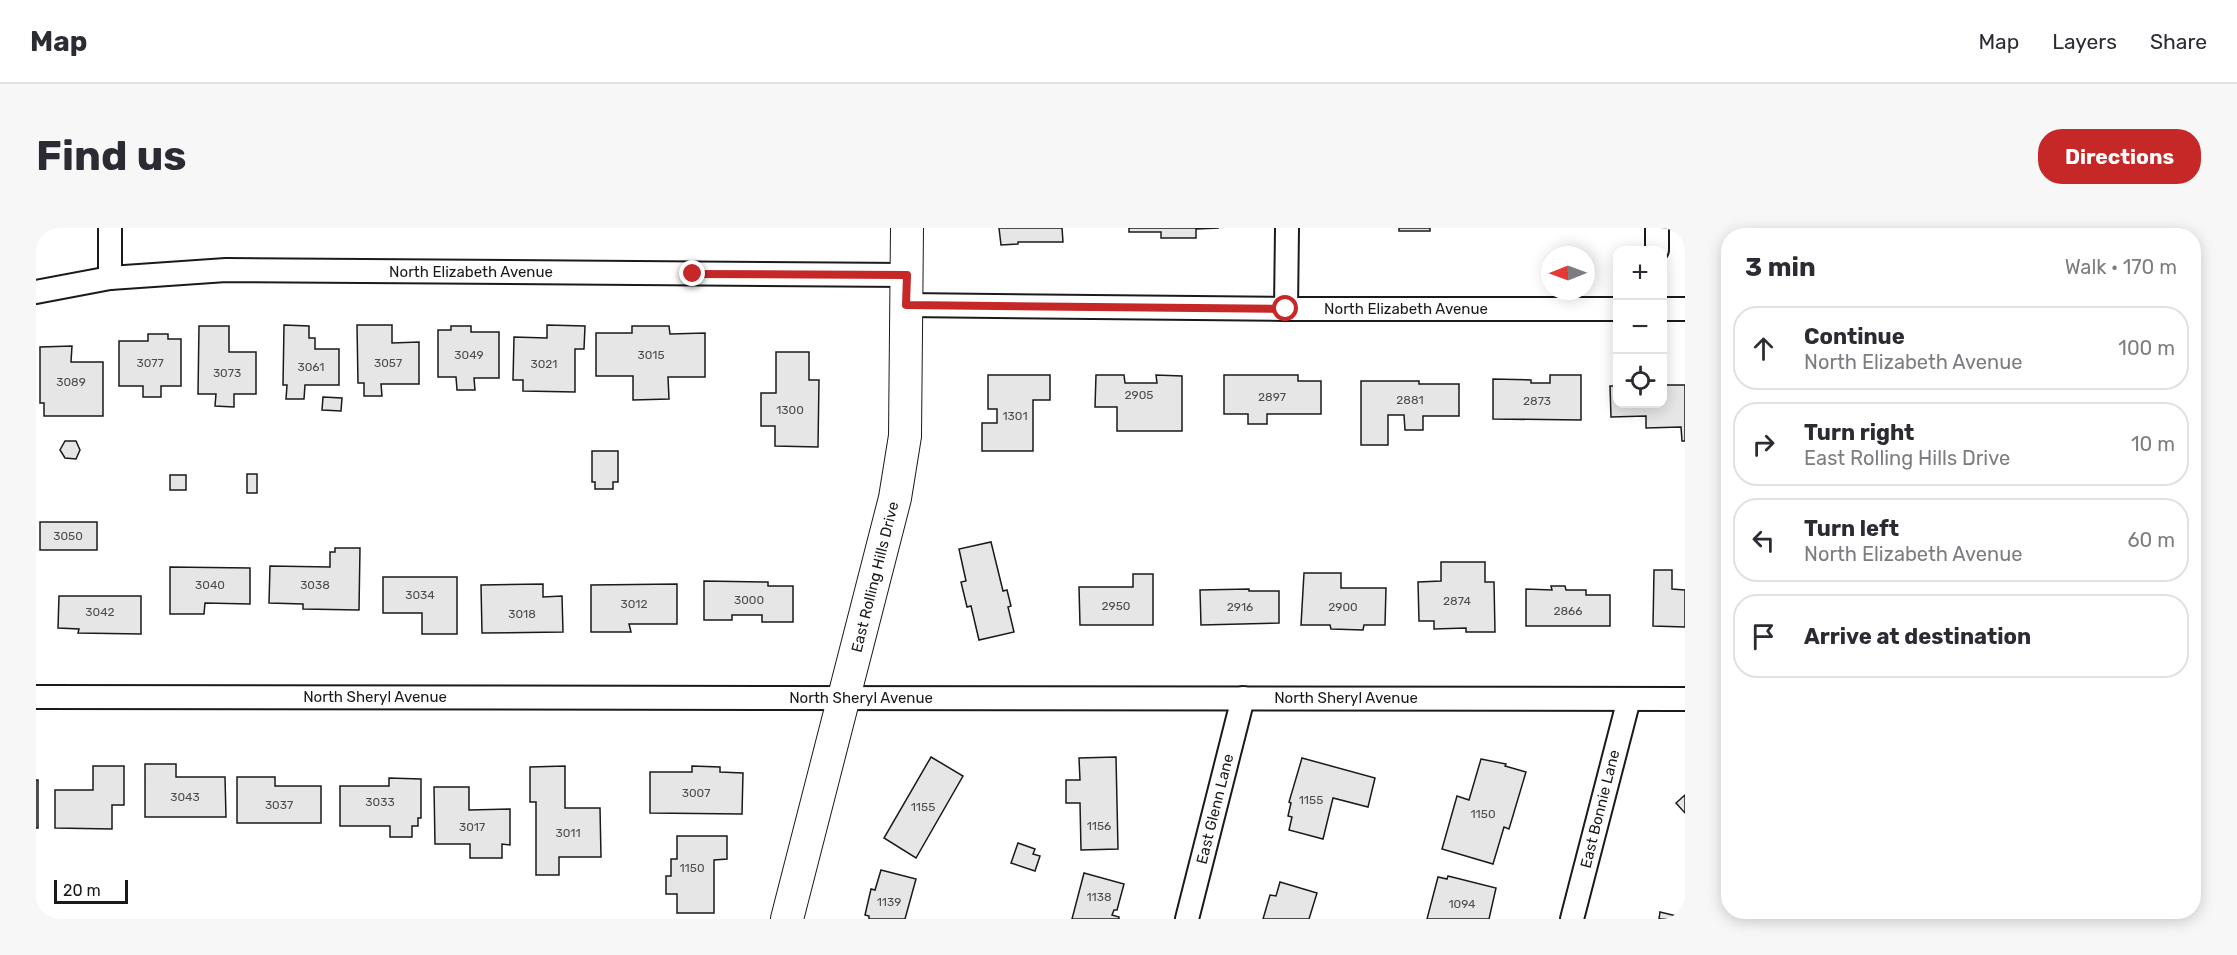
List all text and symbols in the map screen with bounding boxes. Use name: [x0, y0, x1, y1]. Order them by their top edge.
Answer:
text: Map: [30, 25, 87, 58]
text: Map: [1978, 29, 2019, 54]
text: Layers: [2052, 29, 2117, 54]
text: Share: [2150, 29, 2207, 54]
button: Directions: [2038, 129, 2201, 184]
text: Find us: [36, 131, 187, 181]
north arrow: [1541, 246, 1595, 300]
map controls: [1613, 246, 1667, 408]
button: +: [1613, 246, 1667, 300]
text: 3 min: [1745, 252, 1816, 283]
text: Walk · 170 m: [2065, 255, 2177, 279]
route end: [679, 260, 705, 286]
street label: North Elizabeth Avenue: [389, 263, 553, 281]
route start: [1272, 295, 1298, 321]
street label: North Elizabeth Avenue: [1324, 300, 1488, 318]
button: −: [1613, 300, 1667, 354]
text: Continue: [1804, 323, 1905, 350]
icon: ahead: [1747, 332, 1780, 365]
text: 100 m: [2118, 336, 2175, 360]
house number: 3049: [454, 348, 484, 362]
house number: 3015: [637, 348, 665, 362]
text: North Elizabeth Avenue: [1804, 350, 2022, 374]
button: locate: [1613, 354, 1667, 408]
house number: 3077: [136, 356, 164, 370]
house number: 3057: [374, 356, 402, 370]
house number: 3021: [530, 357, 558, 371]
house number: 3061: [298, 360, 324, 374]
house number: 3073: [213, 366, 241, 380]
house number: 3089: [56, 375, 86, 389]
house number: 2905: [1125, 388, 1153, 402]
house number: 2897: [1258, 390, 1286, 404]
house number: 2881: [1396, 393, 1424, 407]
house number: 2873: [1523, 394, 1551, 408]
house number: 1300: [776, 403, 804, 417]
house number: 1301: [1002, 409, 1028, 423]
text: Turn right: [1804, 419, 1914, 446]
icon: right: [1747, 428, 1780, 461]
text: 10 m: [2131, 432, 2175, 456]
text: East Rolling Hills Drive: [1804, 446, 2010, 470]
street label: East Rolling Hills Drive: [848, 500, 902, 654]
text: Turn left: [1804, 515, 1899, 542]
icon: left: [1747, 524, 1780, 557]
text: 60 m: [2128, 528, 2175, 552]
house number: 3050: [53, 529, 83, 543]
text: North Elizabeth Avenue: [1804, 542, 2022, 566]
house number: 3040: [195, 578, 225, 592]
house number: 3038: [300, 578, 330, 592]
house number: 3034: [405, 588, 435, 602]
house number: 3000: [734, 593, 764, 607]
house number: 2874: [1443, 594, 1471, 608]
house number: 3012: [620, 597, 648, 611]
house number: 2950: [1102, 599, 1130, 613]
house number: 2916: [1227, 600, 1253, 614]
house number: 2900: [1328, 600, 1358, 614]
house number: 2866: [1553, 604, 1583, 618]
house number: 3042: [85, 605, 115, 619]
house number: 3018: [508, 607, 536, 621]
icon: arrive: [1747, 620, 1780, 653]
text: Arrive at destination: [1804, 623, 2031, 650]
street label: North Sheryl Avenue: [303, 688, 447, 706]
street label: North Sheryl Avenue: [789, 689, 933, 707]
street label: North Sheryl Avenue: [1274, 689, 1418, 707]
street label: East Bonnie Lane: [1577, 748, 1623, 870]
street label: East Glenn Lane: [1193, 752, 1237, 866]
house number: 3007: [682, 786, 710, 800]
house number: 3043: [170, 790, 200, 804]
house number: 1155: [1299, 793, 1323, 807]
house number: 3033: [365, 795, 395, 809]
house number: 3037: [265, 798, 293, 812]
house number: 1155: [911, 800, 935, 814]
house number: 1150: [1470, 807, 1496, 821]
house number: 1156: [1087, 819, 1111, 833]
house number: 3017: [459, 820, 485, 834]
house number: 3011: [555, 826, 581, 840]
house number: 1150: [679, 861, 705, 875]
scale bar: [54, 877, 128, 904]
text: 20 m: [63, 881, 101, 900]
house number: 1138: [1086, 890, 1112, 904]
house number: 1139: [877, 895, 901, 909]
house number: 1094: [1448, 897, 1476, 911]

